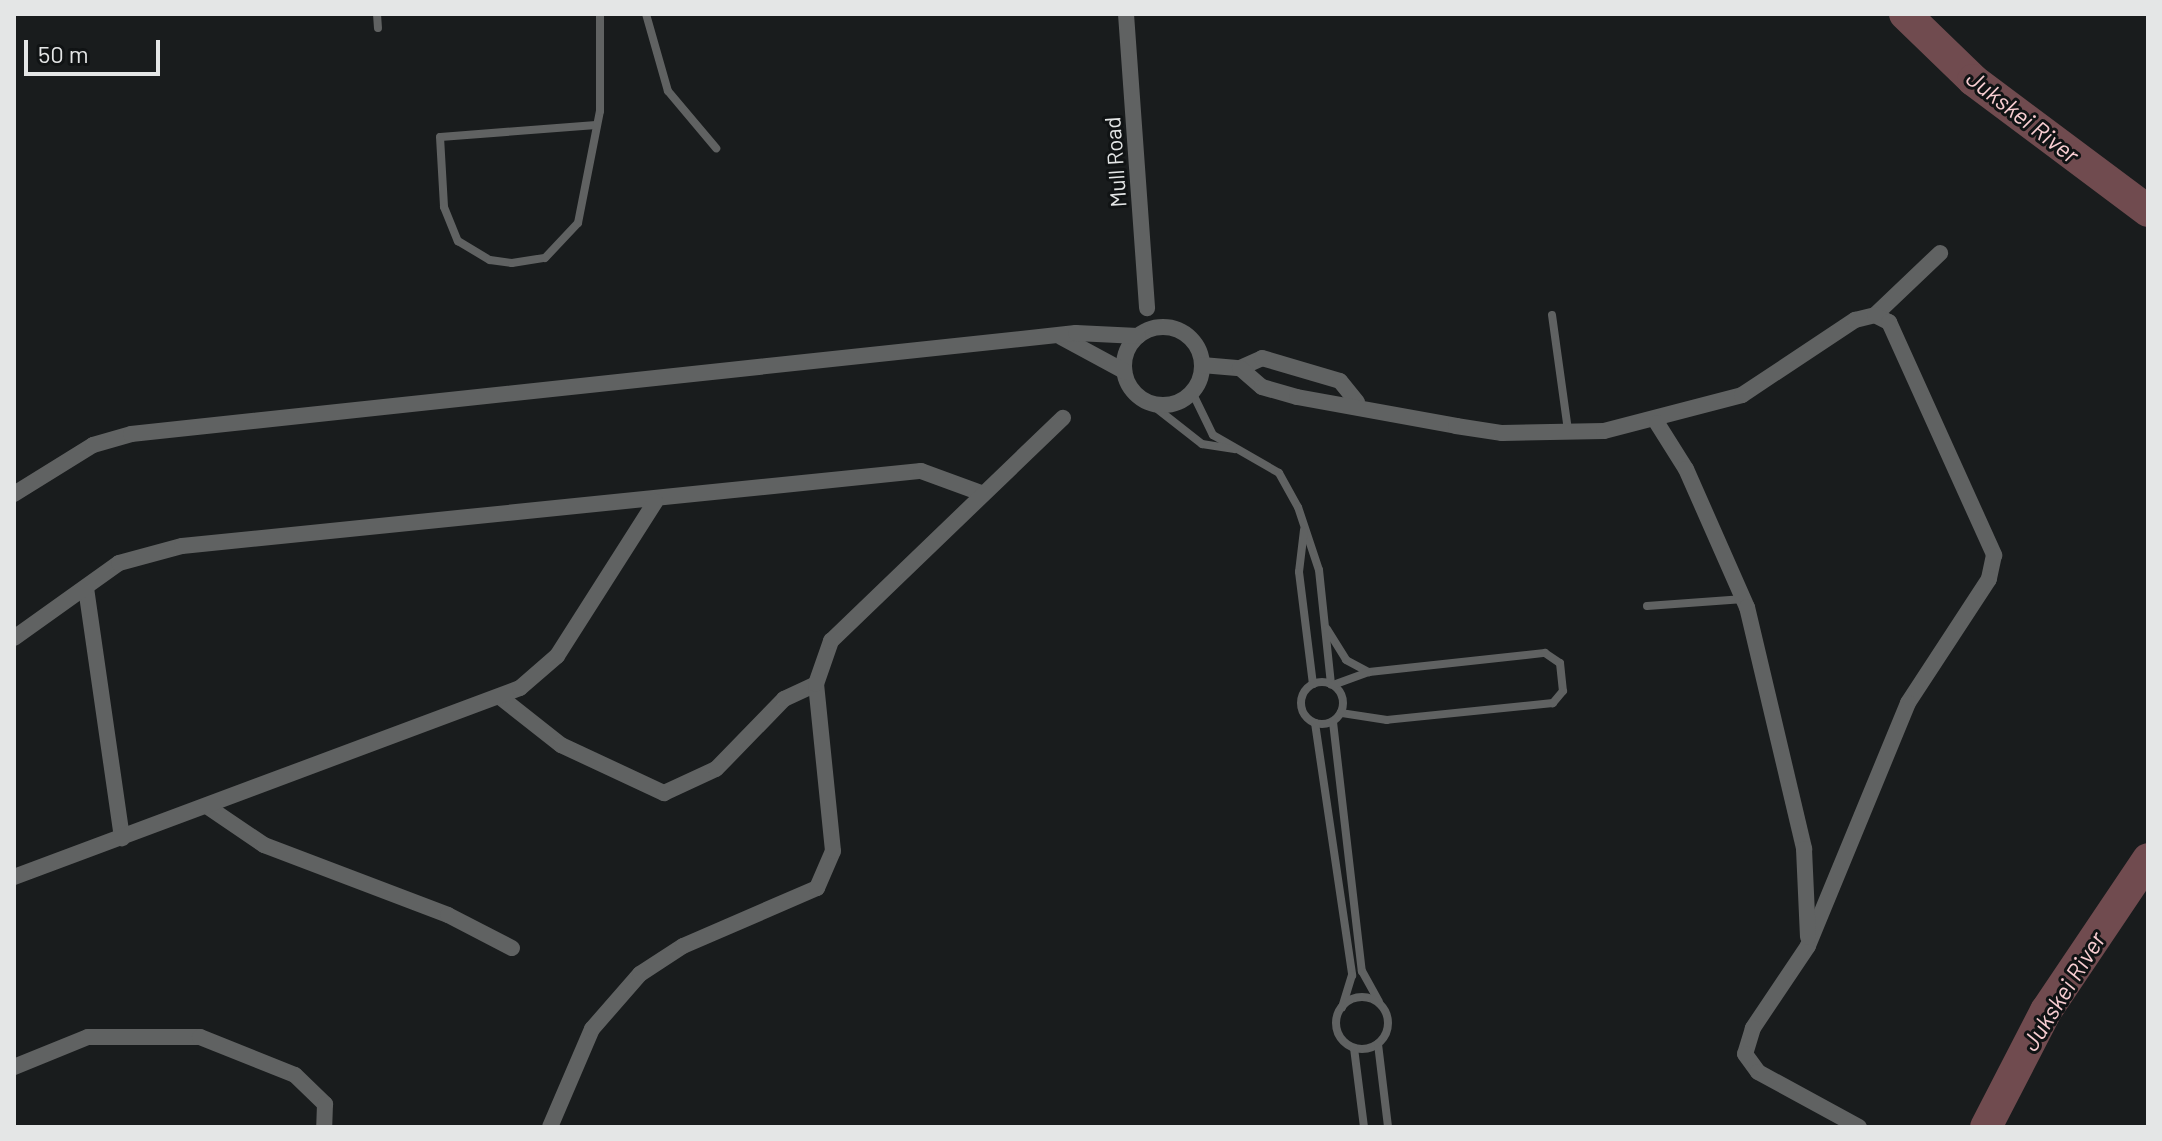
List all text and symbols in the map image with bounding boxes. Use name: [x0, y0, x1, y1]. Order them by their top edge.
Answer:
scale bar: [28, 24, 164, 74]
text: 50 m: [38, 39, 89, 68]
water label: Jukskei River: [1961, 63, 2085, 169]
street label: Mull Road: [1099, 116, 1131, 208]
water label: Jukskei River: [2015, 926, 2111, 1056]

